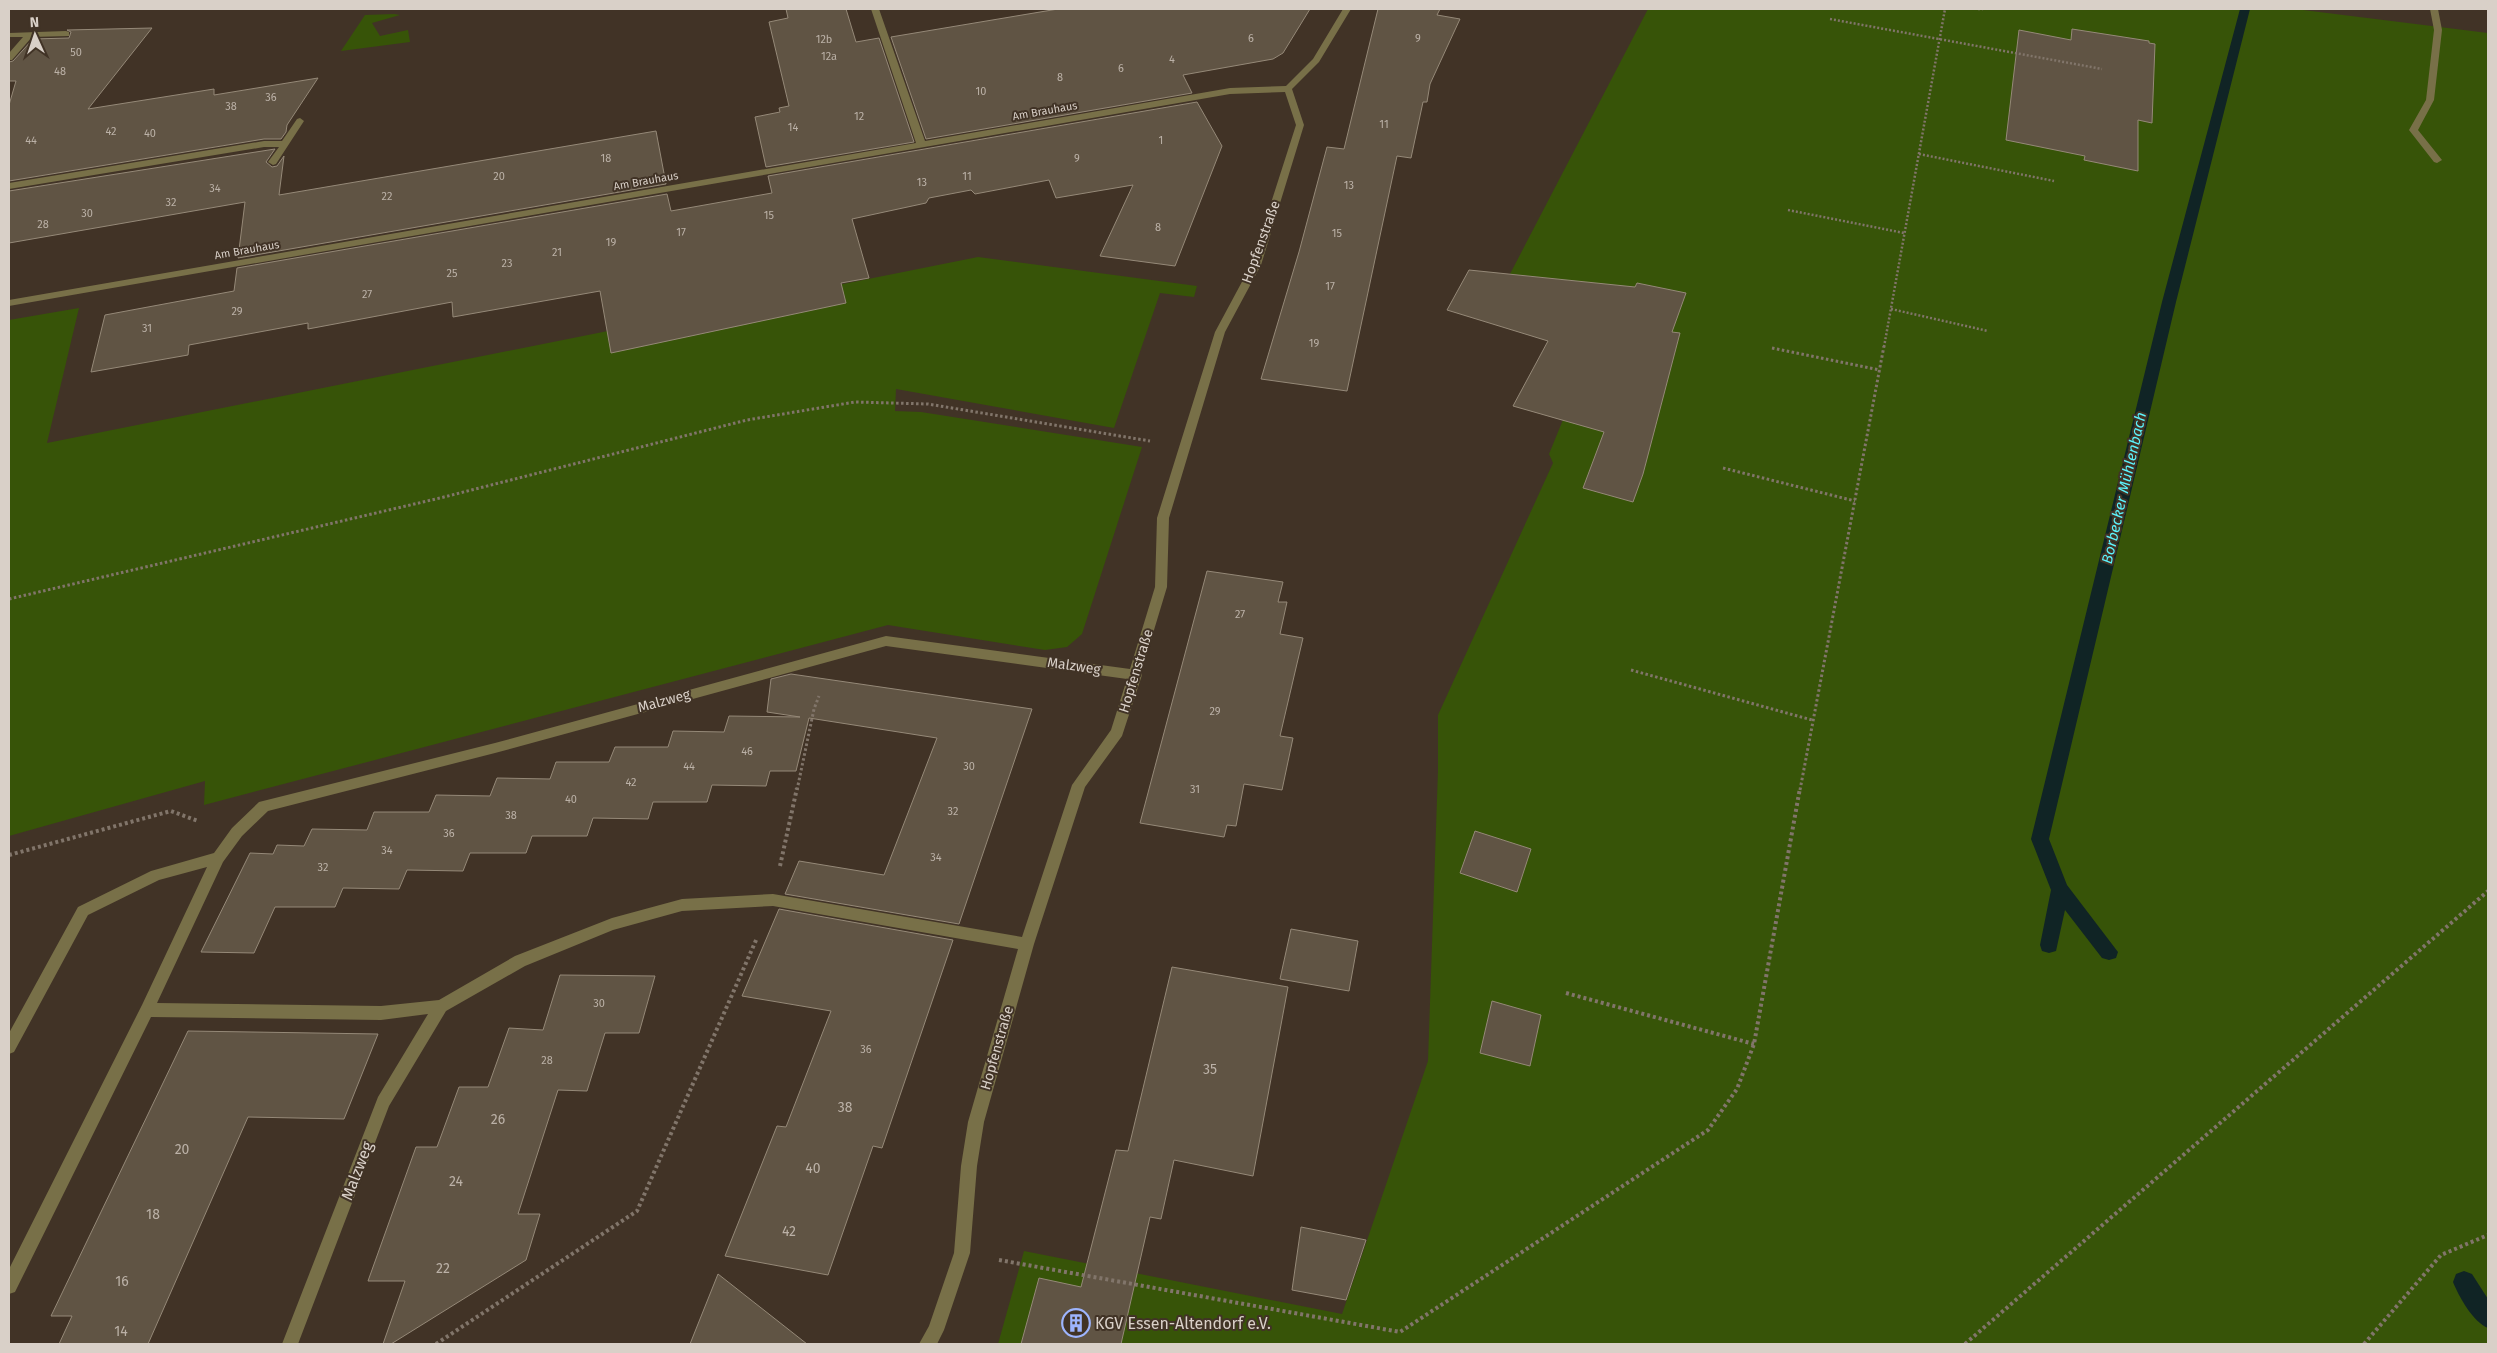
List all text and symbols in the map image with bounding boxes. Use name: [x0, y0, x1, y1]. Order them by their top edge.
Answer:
north arrow: [10, 10, 60, 60]
text: N: [29, 14, 39, 31]
house number: 6: [1248, 32, 1254, 45]
house number: 9: [1415, 32, 1421, 45]
house number: 12b: [816, 33, 832, 46]
house number: 50: [70, 46, 82, 59]
house number: 12a: [821, 50, 837, 63]
house number: 4: [1169, 53, 1175, 66]
house number: 6: [1118, 62, 1124, 75]
house number: 48: [54, 65, 66, 78]
house number: 8: [1057, 71, 1063, 84]
house number: 10: [976, 85, 986, 98]
house number: 36: [265, 91, 277, 104]
street label: Am Brauhaus: [1012, 99, 1078, 123]
house number: 38: [225, 100, 237, 113]
house number: 12: [854, 110, 864, 123]
house number: 11: [1379, 118, 1389, 131]
house number: 14: [788, 121, 798, 134]
house number: 42: [105, 125, 117, 138]
house number: 40: [144, 127, 156, 140]
house number: 44: [25, 134, 37, 147]
house number: 1: [1159, 134, 1163, 147]
house number: 18: [601, 152, 611, 165]
house number: 9: [1074, 152, 1080, 165]
street label: Am Brauhaus: [613, 169, 679, 193]
house number: 20: [493, 170, 505, 183]
house number: 11: [962, 170, 972, 183]
house number: 13: [917, 176, 927, 189]
house number: 13: [1344, 179, 1354, 192]
house number: 34: [209, 182, 221, 195]
house number: 22: [382, 190, 392, 203]
house number: 32: [166, 196, 176, 209]
street label: Hopfenstraße: [1238, 198, 1284, 286]
house number: 30: [81, 207, 93, 220]
house number: 15: [764, 209, 775, 222]
house number: 28: [37, 218, 49, 231]
house number: 8: [1155, 221, 1161, 234]
house number: 17: [676, 226, 686, 239]
house number: 15: [1332, 227, 1343, 240]
house number: 19: [606, 236, 616, 249]
street label: Am Brauhaus: [214, 238, 280, 262]
house number: 21: [552, 246, 562, 259]
house number: 23: [502, 257, 512, 270]
house number: 25: [447, 267, 458, 280]
house number: 17: [1325, 280, 1335, 293]
house number: 27: [362, 288, 372, 301]
house number: 29: [231, 305, 243, 318]
house number: 31: [142, 322, 152, 335]
house number: 19: [1309, 337, 1319, 350]
water label: Borbecker Mühlenbach: [2098, 410, 2150, 566]
house number: 27: [1235, 608, 1245, 621]
street label: Hopfenstraße: [1115, 627, 1157, 715]
street label: Malzweg: [1046, 654, 1102, 678]
street label: Malzweg: [636, 686, 693, 716]
house number: 29: [1209, 705, 1221, 718]
house number: 46: [741, 745, 753, 758]
house number: 44: [683, 760, 695, 773]
house number: 30: [963, 760, 975, 773]
house number: 42: [625, 776, 637, 789]
house number: 31: [1190, 783, 1200, 796]
house number: 40: [565, 793, 577, 806]
house number: 32: [948, 805, 958, 818]
house number: 38: [505, 809, 517, 822]
house number: 36: [443, 827, 455, 840]
house number: 34: [381, 844, 393, 857]
house number: 34: [930, 851, 942, 864]
house number: 32: [318, 861, 328, 874]
house number: 30: [593, 997, 605, 1010]
street label: Hopfenstraße: [977, 1004, 1017, 1092]
house number: 36: [860, 1043, 872, 1056]
house number: 28: [541, 1054, 553, 1067]
house number: 35: [1203, 1061, 1217, 1078]
house number: 38: [838, 1099, 853, 1116]
house number: 26: [491, 1111, 505, 1128]
street label: Malzweg: [337, 1138, 377, 1203]
house number: 20: [175, 1141, 190, 1158]
house number: 40: [805, 1160, 821, 1177]
house number: 24: [449, 1173, 464, 1190]
house number: 18: [146, 1206, 160, 1223]
house number: 42: [782, 1223, 796, 1240]
house number: 22: [436, 1260, 450, 1277]
house number: 16: [115, 1273, 129, 1290]
building icon: KGV Essen-Altendorf e.V.: [1061, 1308, 1091, 1338]
place label: KGV Essen-Altendorf e.V.: [1095, 1314, 1271, 1333]
house number: 14: [114, 1323, 128, 1340]

